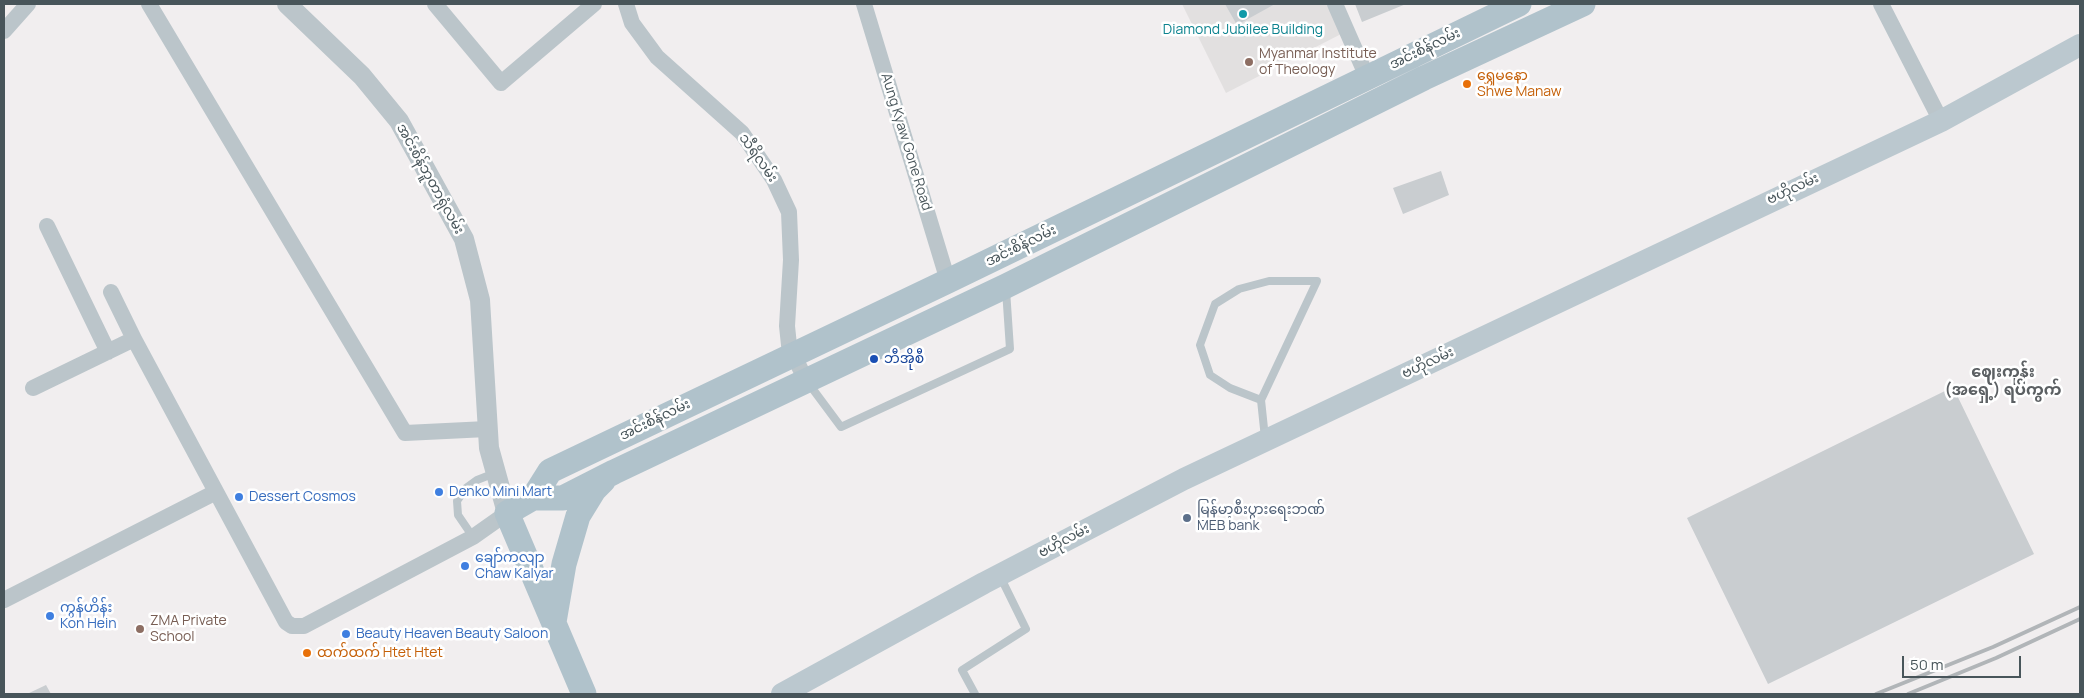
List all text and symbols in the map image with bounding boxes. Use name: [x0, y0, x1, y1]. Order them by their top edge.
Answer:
marker: Diamond Jubilee Building: [1237, 8, 1249, 20]
place label: Diamond Jubilee Building: [1163, 22, 1323, 38]
street label: အင်းစိန်လမ်း: [1387, 25, 1463, 73]
place label: Myanmar Institute of Theology: [1259, 46, 1377, 78]
marker: Myanmar Institute of Theology: [1243, 56, 1255, 68]
place label: ရွှေမနော Shwe Manaw: [1477, 68, 1561, 100]
street label: Aung Kyaw Gone Road: [877, 71, 935, 213]
marker: ရွှေမနော Shwe Manaw: [1461, 78, 1473, 90]
street label: အင်းစိန်ဘူတာရုံလမ်း: [393, 121, 467, 237]
street label: သီရိလမ်း: [735, 130, 781, 186]
street label: ဗဟိုလမ်း: [1764, 170, 1822, 208]
street label: အင်းစိန်လမ်း: [983, 222, 1059, 270]
street label: ဗဟိုလမ်း: [1399, 344, 1457, 382]
place label: ဘီအိုစီ: [884, 351, 924, 367]
marker: ဘီအိုစီ: [868, 353, 880, 365]
district label: ဈေးကုန်း (အရှေ့) ရပ်ကွက်: [1944, 363, 2062, 401]
street label: အင်းစိန်လမ်း: [617, 396, 693, 444]
place label: Denko Mini Mart: [449, 484, 552, 500]
marker: Denko Mini Mart: [433, 486, 445, 498]
place label: Dessert Cosmos: [249, 489, 356, 505]
marker: Dessert Cosmos: [233, 491, 245, 503]
place label: မြန်မာ့စီးပွားရေးဘဏ် MEB bank: [1197, 502, 1325, 534]
marker: မြန်မာ့စီးပွားရေးဘဏ် MEB bank: [1181, 512, 1193, 524]
street label: ဗဟိုလမ်း: [1036, 521, 1092, 561]
place label: ချော်ကလျာ Chaw Kalyar: [475, 550, 554, 582]
marker: ချော်ကလျာ Chaw Kalyar: [459, 560, 471, 572]
place label: ကွန်ဟိန်း Kon Hein: [60, 600, 116, 632]
marker: ကွန်ဟိန်း Kon Hein: [44, 610, 56, 622]
place label: ZMA Private School: [150, 613, 227, 646]
marker: ZMA Private School: [134, 623, 146, 635]
place label: Beauty Heaven Beauty Saloon: [356, 626, 548, 642]
marker: Beauty Heaven Beauty Saloon: [340, 628, 352, 640]
place label: ထက်ထက် Htet Htet: [317, 645, 443, 661]
scale bar: [1904, 646, 2023, 678]
marker: ထက်ထက် Htet Htet: [301, 647, 313, 659]
text: 50 m: [1910, 654, 1944, 675]

